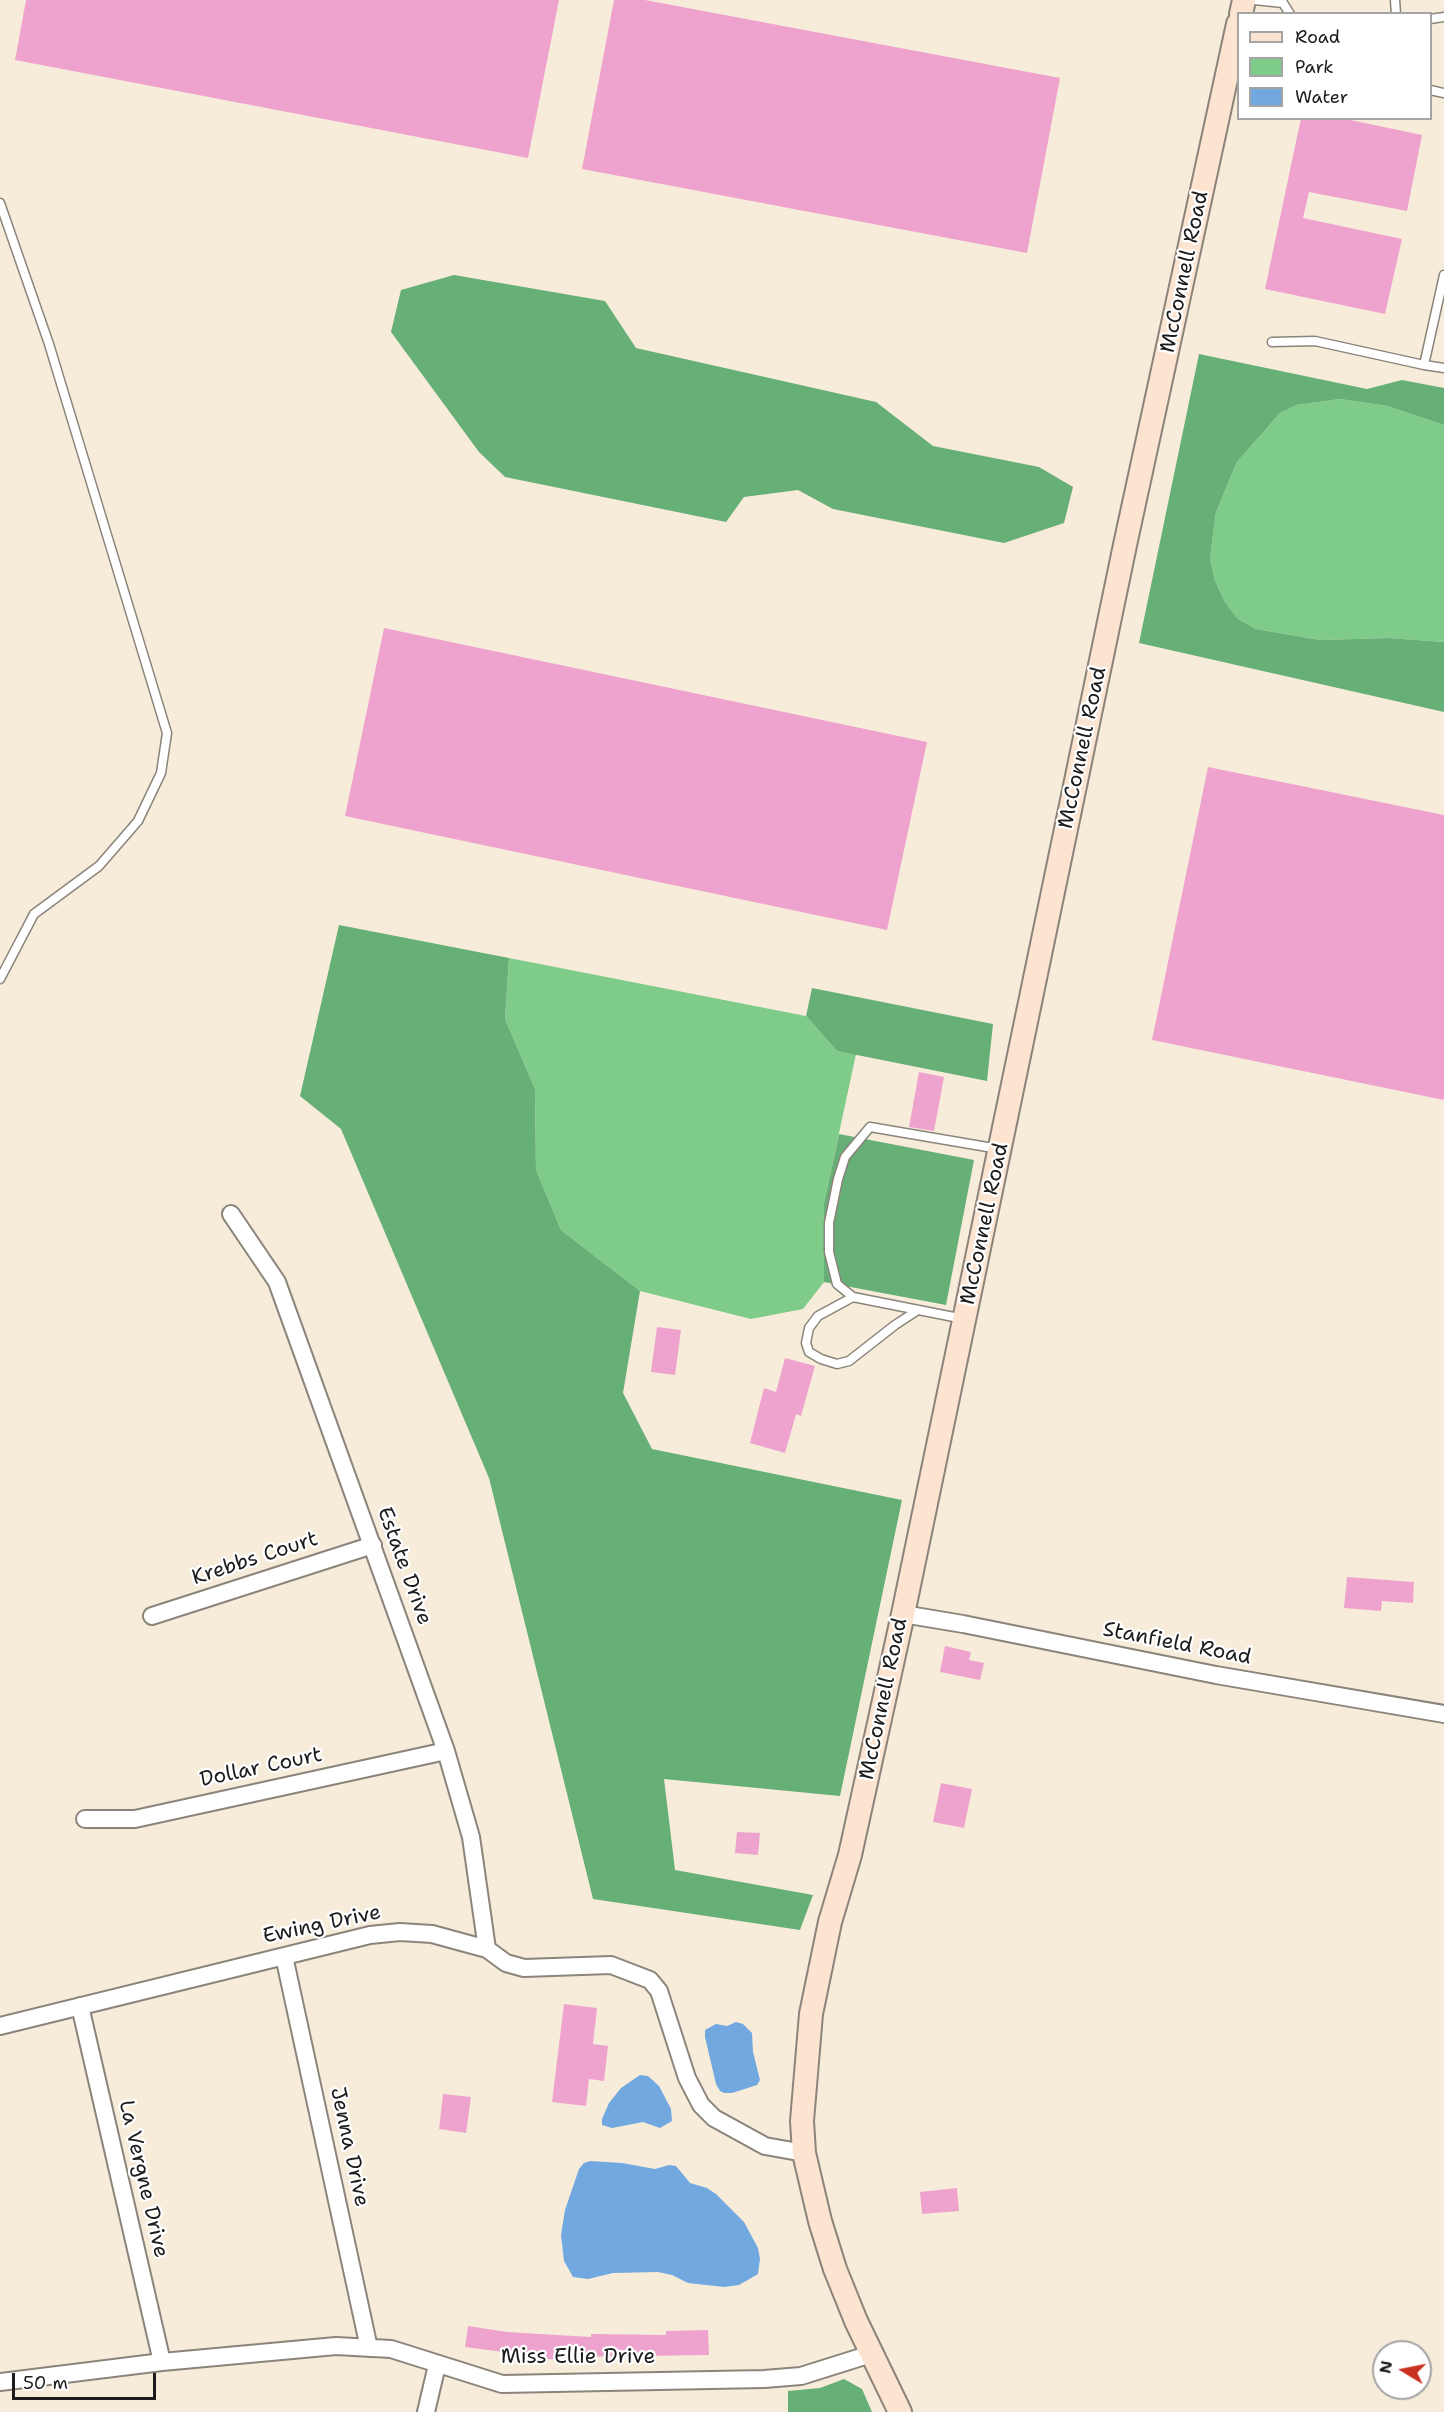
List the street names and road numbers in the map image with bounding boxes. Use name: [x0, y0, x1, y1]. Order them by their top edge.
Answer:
street label: McConnell Road: [1156, 189, 1214, 355]
street label: McConnell Road: [1054, 665, 1112, 831]
street label: McConnell Road: [956, 1141, 1014, 1307]
street label: Estate Drive: [371, 1504, 437, 1628]
street label: Krebbs Court: [189, 1527, 321, 1591]
street label: McConnell Road: [855, 1616, 913, 1782]
street label: Stanfield Road: [1101, 1617, 1253, 1671]
street label: Dollar Court: [198, 1743, 324, 1793]
street label: Ewing Drive: [261, 1900, 383, 1950]
street label: Jenna Drive: [324, 2085, 374, 2209]
street label: La Vergne Drive: [113, 2098, 173, 2260]
street label: Miss Ellie Drive: [501, 2345, 655, 2371]

